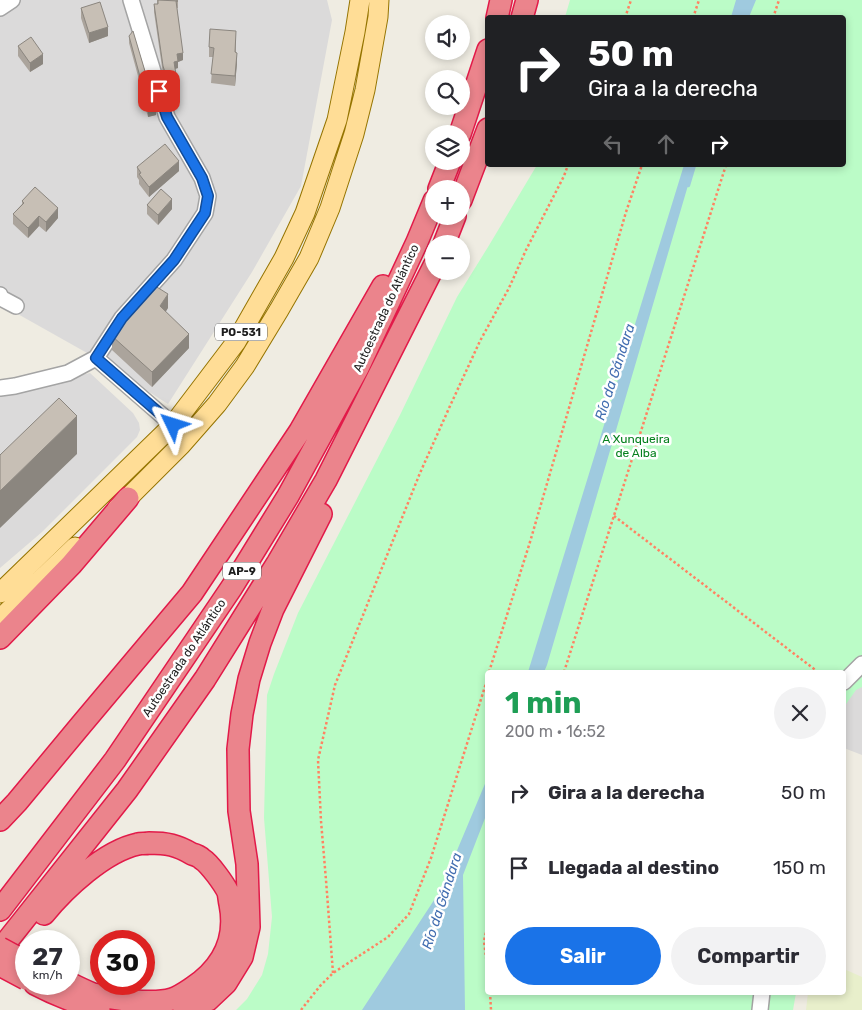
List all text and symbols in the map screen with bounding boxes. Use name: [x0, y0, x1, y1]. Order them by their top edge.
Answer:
map controls: [425, 15, 470, 280]
button: sound: [425, 15, 470, 60]
text: 50 m: [588, 33, 674, 75]
icon: right: [505, 35, 570, 100]
pin: [138, 70, 180, 112]
button: search: [425, 70, 470, 115]
text: Gira a la derecha: [588, 75, 758, 102]
icon: arrive: [145, 77, 173, 105]
button: layers: [425, 125, 470, 170]
icon: left: [599, 130, 627, 158]
icon: ahead: [652, 130, 680, 158]
icon: right: [705, 130, 733, 158]
button: +: [425, 180, 470, 225]
button: −: [425, 235, 470, 280]
street label: Autoestrada do Atlántico: [350, 242, 422, 374]
water label: Río da Gándara: [591, 322, 639, 422]
road number: PO-531: [215, 324, 267, 341]
position arrow: [146, 398, 198, 450]
park label: A Xunqueira de Alba: [602, 432, 670, 460]
road number: AP-9: [223, 562, 261, 580]
street label: Autoestrada do Atlántico: [139, 596, 229, 720]
text: 1 min: [505, 685, 582, 721]
button: close: [774, 687, 826, 739]
text: 200 m · 16:52: [505, 722, 605, 741]
icon: right: [505, 779, 533, 807]
text: Gira a la derecha: [548, 781, 705, 804]
text: 50 m: [781, 781, 826, 804]
water label: Río da Gándara: [418, 851, 466, 951]
icon: arrive: [505, 854, 533, 882]
text: Llegada al destino: [548, 856, 719, 879]
text: 150 m: [773, 856, 826, 879]
button: Salir: [505, 927, 661, 985]
button: Compartir: [671, 927, 826, 985]
speed limit sign: 30: [90, 930, 155, 995]
text: 27: [32, 942, 63, 971]
text: km/h: [33, 968, 62, 982]

